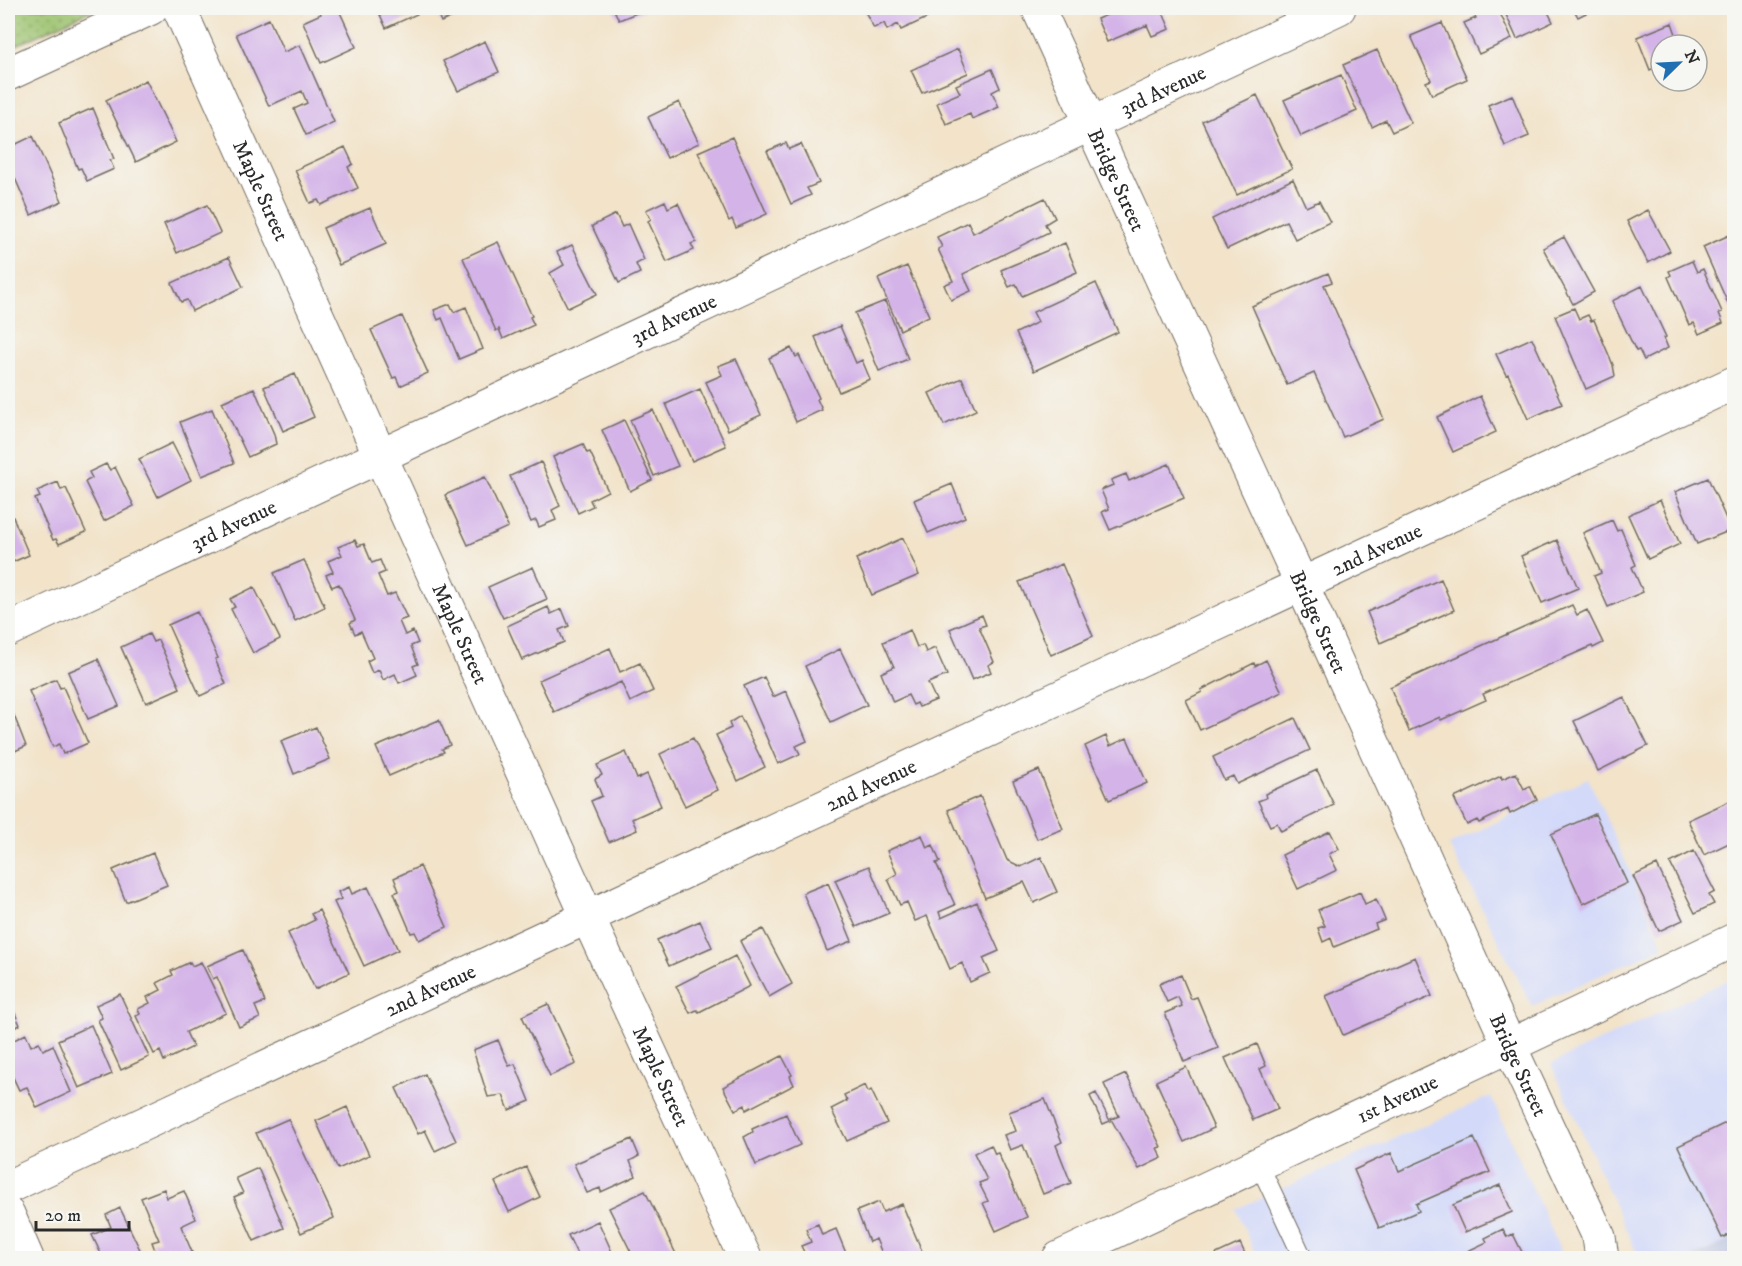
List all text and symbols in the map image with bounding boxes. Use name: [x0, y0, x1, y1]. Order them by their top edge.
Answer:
north arrow: [1649, 33, 1709, 93]
text: N: [1680, 47, 1704, 67]
street label: 3rd Avenue: [1117, 60, 1211, 122]
street label: Bridge Street: [1081, 125, 1151, 236]
street label: Maple Street: [226, 136, 294, 246]
street label: 3rd Avenue: [627, 289, 721, 351]
street label: 3rd Avenue: [187, 494, 281, 557]
street label: 2nd Avenue: [1328, 518, 1427, 583]
street label: Bridge Street: [1283, 567, 1352, 678]
street label: Maple Street: [425, 580, 493, 689]
street label: 2nd Avenue: [822, 754, 921, 818]
street label: 2nd Avenue: [381, 959, 480, 1023]
street label: Bridge Street: [1483, 1010, 1553, 1121]
street label: Maple Street: [626, 1022, 695, 1131]
street label: 1st Avenue: [1353, 1069, 1443, 1130]
scale bar: [36, 1194, 129, 1232]
text: 20 m: [45, 1205, 81, 1227]

